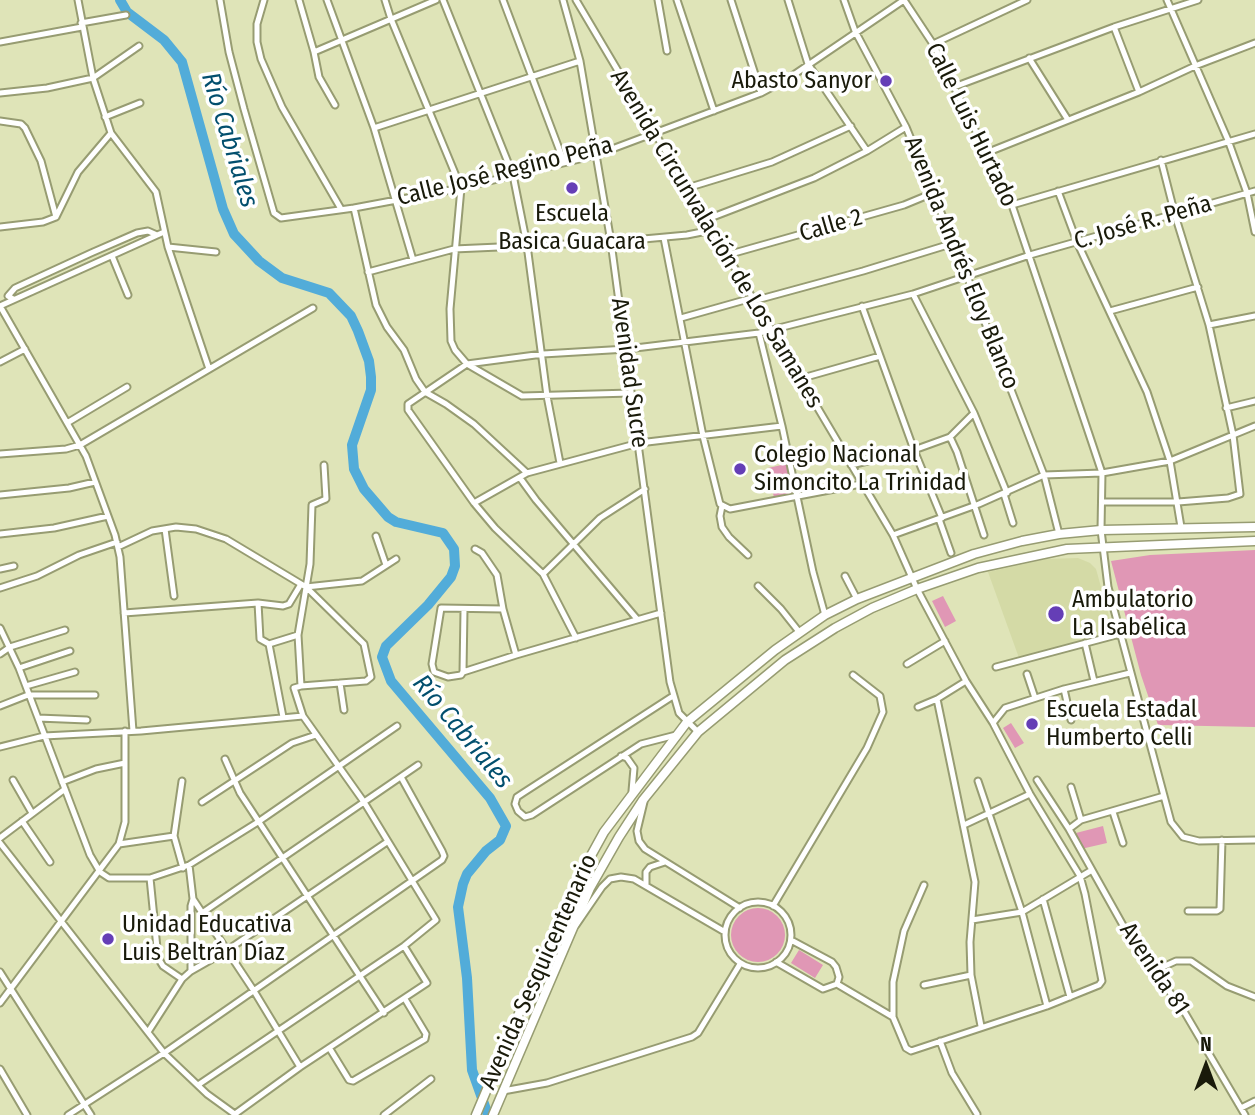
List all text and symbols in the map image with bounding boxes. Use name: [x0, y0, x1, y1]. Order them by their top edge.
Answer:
street label: Calle Luis Hurtado: [919, 38, 1023, 212]
street label: Avenida Circunvalación de Los Samanes: [603, 65, 829, 413]
place label: Abasto Sanyor: [731, 67, 872, 95]
water label: Río Cabriales: [194, 69, 264, 211]
marker: Abasto Sanyor: [878, 73, 894, 89]
street label: Calle José Regino Peña: [394, 131, 616, 213]
street label: Avenida Andrés Eloy Blanco: [897, 132, 1025, 394]
marker: Escuela Basica Guacara: [564, 180, 580, 196]
street label: C. José R. Peña: [1071, 190, 1215, 256]
place label: Escuela Basica Guacara: [498, 200, 646, 256]
street label: Calle 2: [796, 203, 866, 249]
street label: Avenidad Sucre: [604, 296, 654, 450]
place label: Colegio Nacional Simoncito La Trinidad: [754, 441, 967, 497]
marker: Colegio Nacional Simoncito La Trinidad: [732, 461, 748, 477]
place label: Ambulatorio La Isabélica: [1072, 586, 1194, 642]
marker: Ambulatorio La Isabélica: [1046, 604, 1066, 624]
water label: Río Cabriales: [405, 669, 519, 795]
place label: Escuela Estadal Humberto Celli: [1046, 696, 1197, 752]
marker: Escuela Estadal Humberto Celli: [1024, 716, 1040, 732]
street label: Avenida Sesquicentenario: [474, 850, 604, 1094]
place label: Unidad Educativa Luis Beltrán Díaz: [122, 911, 292, 967]
street label: Avenida 81: [1113, 918, 1195, 1020]
marker: Unidad Educativa Luis Beltrán Díaz: [100, 931, 116, 947]
north arrow: [1171, 1031, 1241, 1101]
text: N: [1200, 1033, 1212, 1056]

